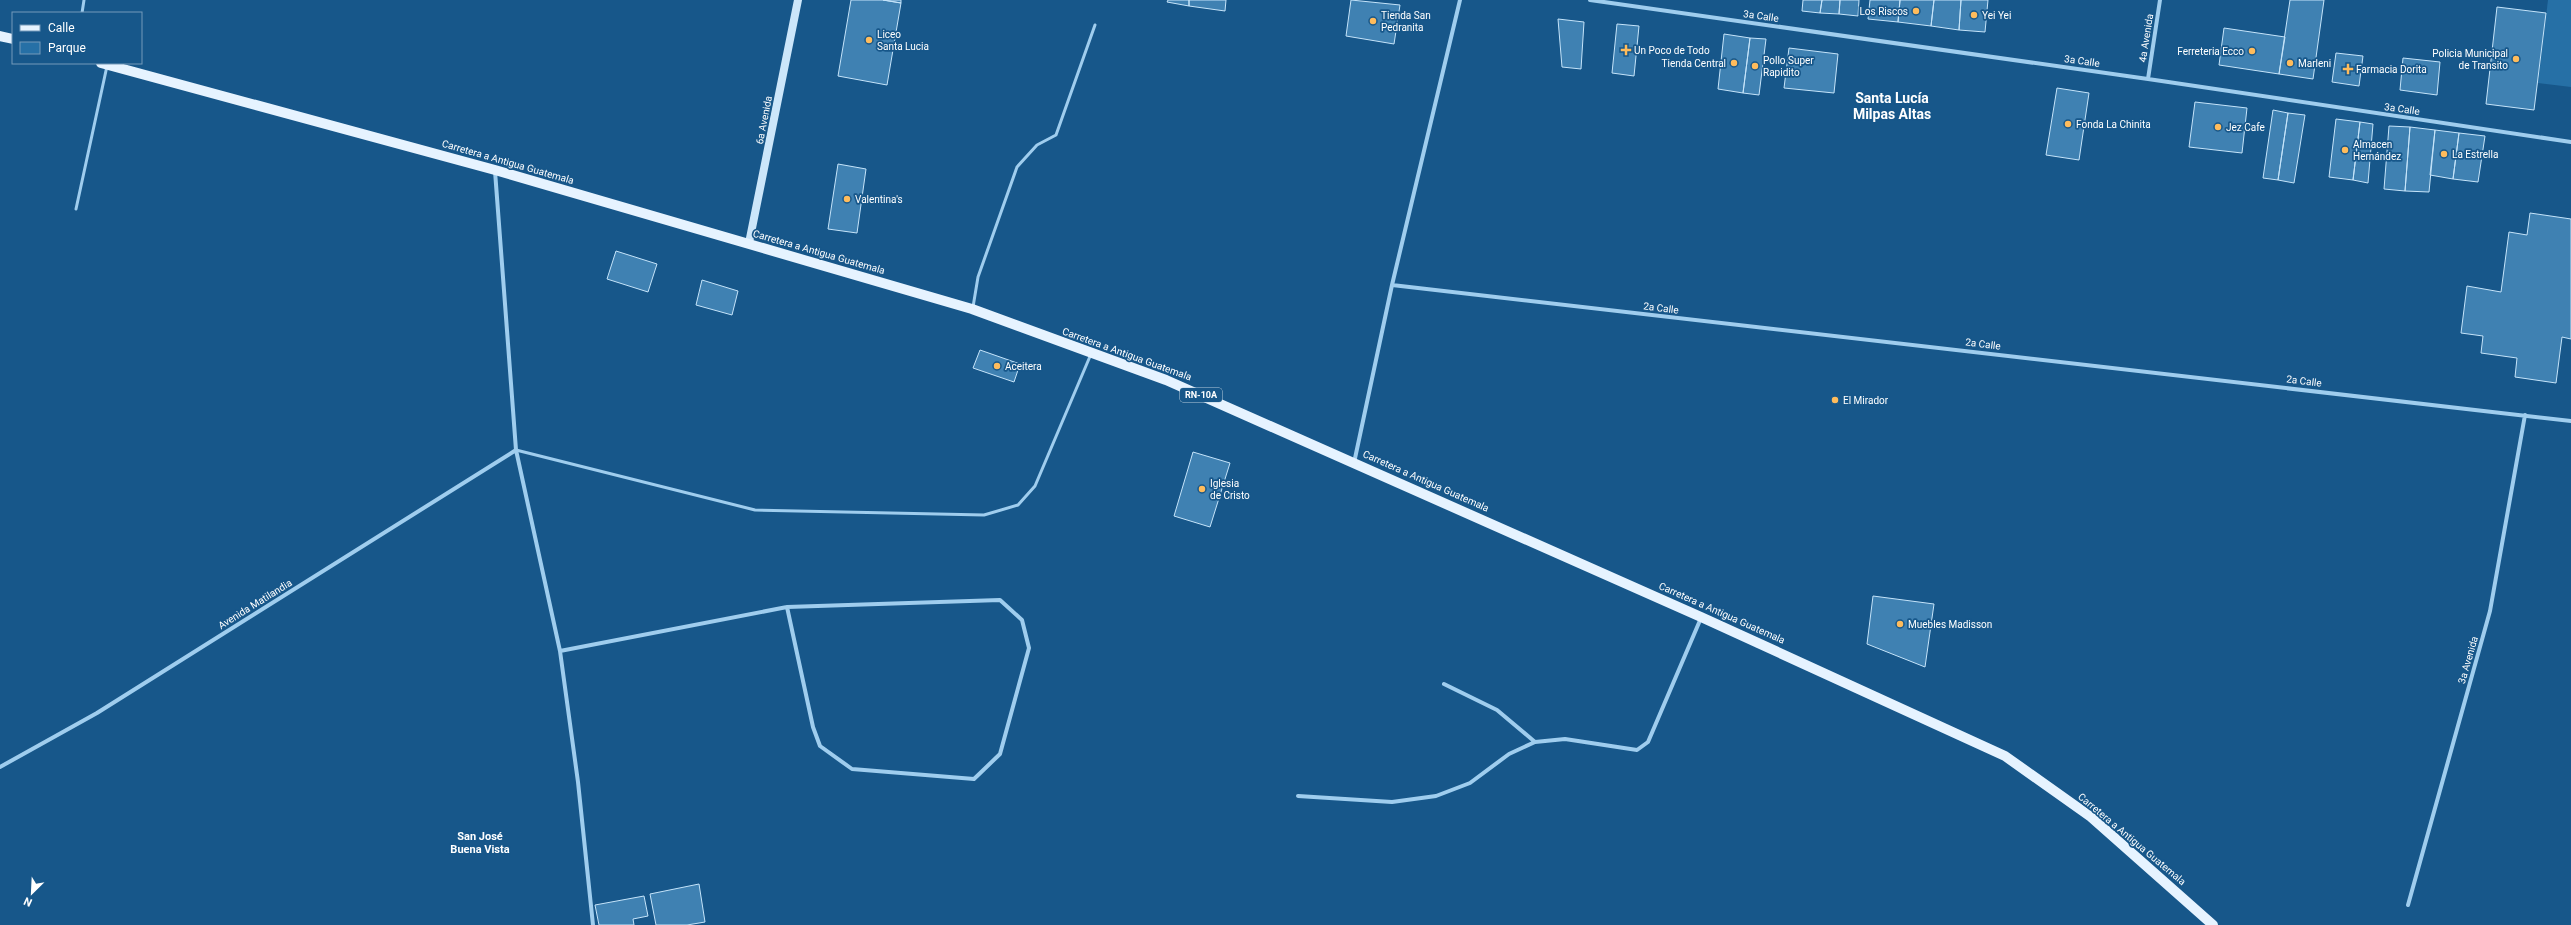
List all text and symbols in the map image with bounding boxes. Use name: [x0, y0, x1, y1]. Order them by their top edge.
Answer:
place label: Los Riscos: [1859, 6, 1908, 17]
marker: Los Riscos: [1911, 6, 1921, 16]
street label: 3a Calle: [1743, 8, 1779, 24]
place label: Tienda San Pedranita: [1381, 10, 1431, 33]
marker: Yei Yei: [1969, 10, 1979, 20]
place label: Yei Yei: [1982, 10, 2011, 21]
legend: [12, 12, 142, 64]
street label: 4a Avenida: [2137, 13, 2155, 63]
marker: Tienda San Pedranita: [1368, 16, 1378, 26]
text: Calle: [48, 21, 75, 35]
place label: Liceo Santa Lucia: [877, 29, 929, 52]
marker: Liceo Santa Lucia: [864, 35, 874, 45]
text: Parque: [48, 41, 86, 55]
marker: Un Poco de Todo: [1621, 45, 1631, 55]
place label: Un Poco de Todo: [1634, 45, 1710, 56]
place label: Ferreteria Ecco: [2177, 46, 2244, 57]
marker: Ferreteria Ecco: [2247, 46, 2257, 56]
place label: Policia Municipal de Transito: [2432, 48, 2508, 71]
street label: 3a Calle: [2064, 53, 2100, 69]
marker: Policia Municipal de Transito: [2511, 54, 2521, 64]
place label: Pollo Super Rapidito: [1763, 55, 1814, 78]
place label: Tienda Central: [1662, 58, 1726, 69]
marker: Tienda Central: [1729, 58, 1739, 68]
marker: Marleni: [2285, 58, 2295, 68]
place label: Marleni: [2298, 58, 2331, 69]
marker: Pollo Super Rapidito: [1750, 61, 1760, 71]
marker: Farmacia Dorita: [2343, 64, 2353, 74]
place label: Farmacia Dorita: [2356, 64, 2427, 75]
district label: Santa Lucía Milpas Altas: [1853, 90, 1931, 122]
street label: 6a Avenida: [754, 95, 774, 145]
street label: 3a Calle: [2384, 101, 2420, 117]
marker: Fonda La Chinita: [2063, 119, 2073, 129]
place label: Fonda La Chinita: [2076, 119, 2151, 130]
marker: Jez Cafe: [2213, 122, 2223, 132]
place label: Jez Cafe: [2226, 122, 2265, 133]
street label: Carretera a Antigua Guatemala: [441, 138, 575, 186]
place label: Almacen Hernández: [2353, 139, 2401, 162]
marker: Almacen Hernández: [2340, 145, 2350, 155]
marker: La Estrella: [2439, 149, 2449, 159]
place label: La Estrella: [2452, 149, 2498, 160]
marker: Valentina's: [842, 194, 852, 204]
place label: Valentina's: [855, 194, 903, 205]
street label: Carretera a Antigua Guatemala: [752, 228, 886, 276]
street label: 2a Calle: [1643, 300, 1679, 316]
street label: Carretera a Antigua Guatemala: [1061, 325, 1193, 383]
street label: 2a Calle: [1965, 336, 2001, 352]
marker: Aceitera: [992, 361, 1002, 371]
place label: Aceitera: [1005, 361, 1042, 372]
street label: 2a Calle: [2286, 373, 2322, 389]
road number: RN-10A: [1180, 388, 1222, 402]
marker: El Mirador: [1830, 395, 1840, 405]
place label: El Mirador: [1843, 395, 1889, 406]
street label: Carretera a Antigua Guatemala: [1361, 448, 1491, 514]
place label: Iglesia de Cristo: [1210, 478, 1250, 501]
marker: Iglesia de Cristo: [1197, 484, 1207, 494]
street label: Avenida Matilandia: [216, 577, 294, 631]
street label: Carretera a Antigua Guatemala: [1657, 580, 1787, 646]
marker: Muebles Madisson: [1895, 619, 1905, 629]
place label: Muebles Madisson: [1908, 619, 1992, 630]
street label: 3a Avenida: [2456, 635, 2480, 685]
street label: Carretera a Antigua Guatemala: [2076, 791, 2188, 887]
district label: San José Buena Vista: [450, 830, 510, 856]
north arrow: [12, 873, 52, 913]
text: N: [22, 894, 34, 909]

